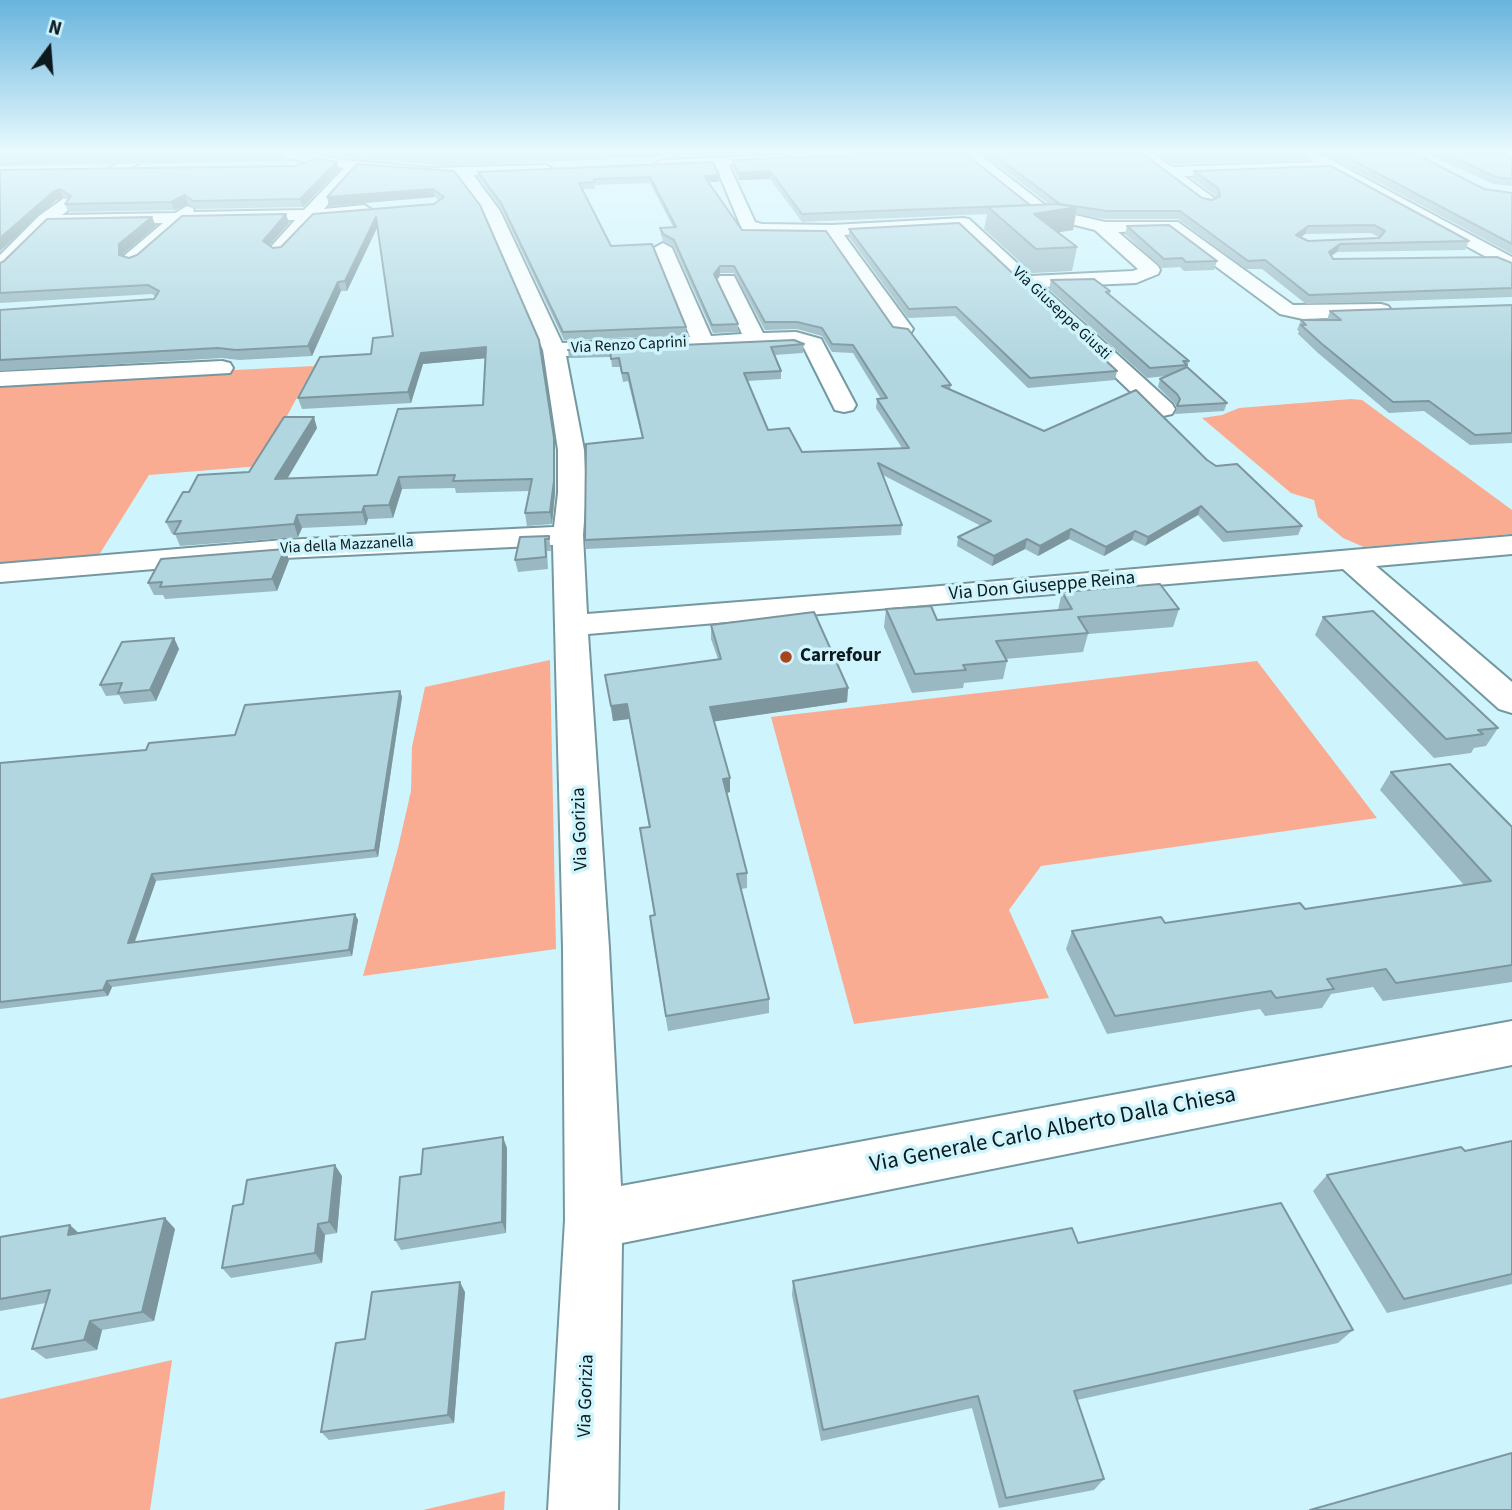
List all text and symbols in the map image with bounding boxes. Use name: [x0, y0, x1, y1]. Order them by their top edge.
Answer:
north arrow: [14, 14, 84, 84]
text: N: [45, 14, 65, 43]
street label: Via Giuseppe Giusti: [1008, 263, 1114, 365]
street label: Via Renzo Caprini: [571, 333, 687, 359]
street label: Via della Mazzanella: [280, 533, 414, 559]
street label: Via Don Giuseppe Reina: [948, 567, 1136, 607]
place label: Carrefour: [800, 646, 881, 668]
marker: Carrefour: [778, 649, 794, 665]
street label: Via Gorizia: [568, 787, 594, 871]
street label: Via Generale Carlo Alberto Dalla Chiesa: [868, 1082, 1238, 1180]
street label: Via Gorizia: [574, 1354, 600, 1438]

